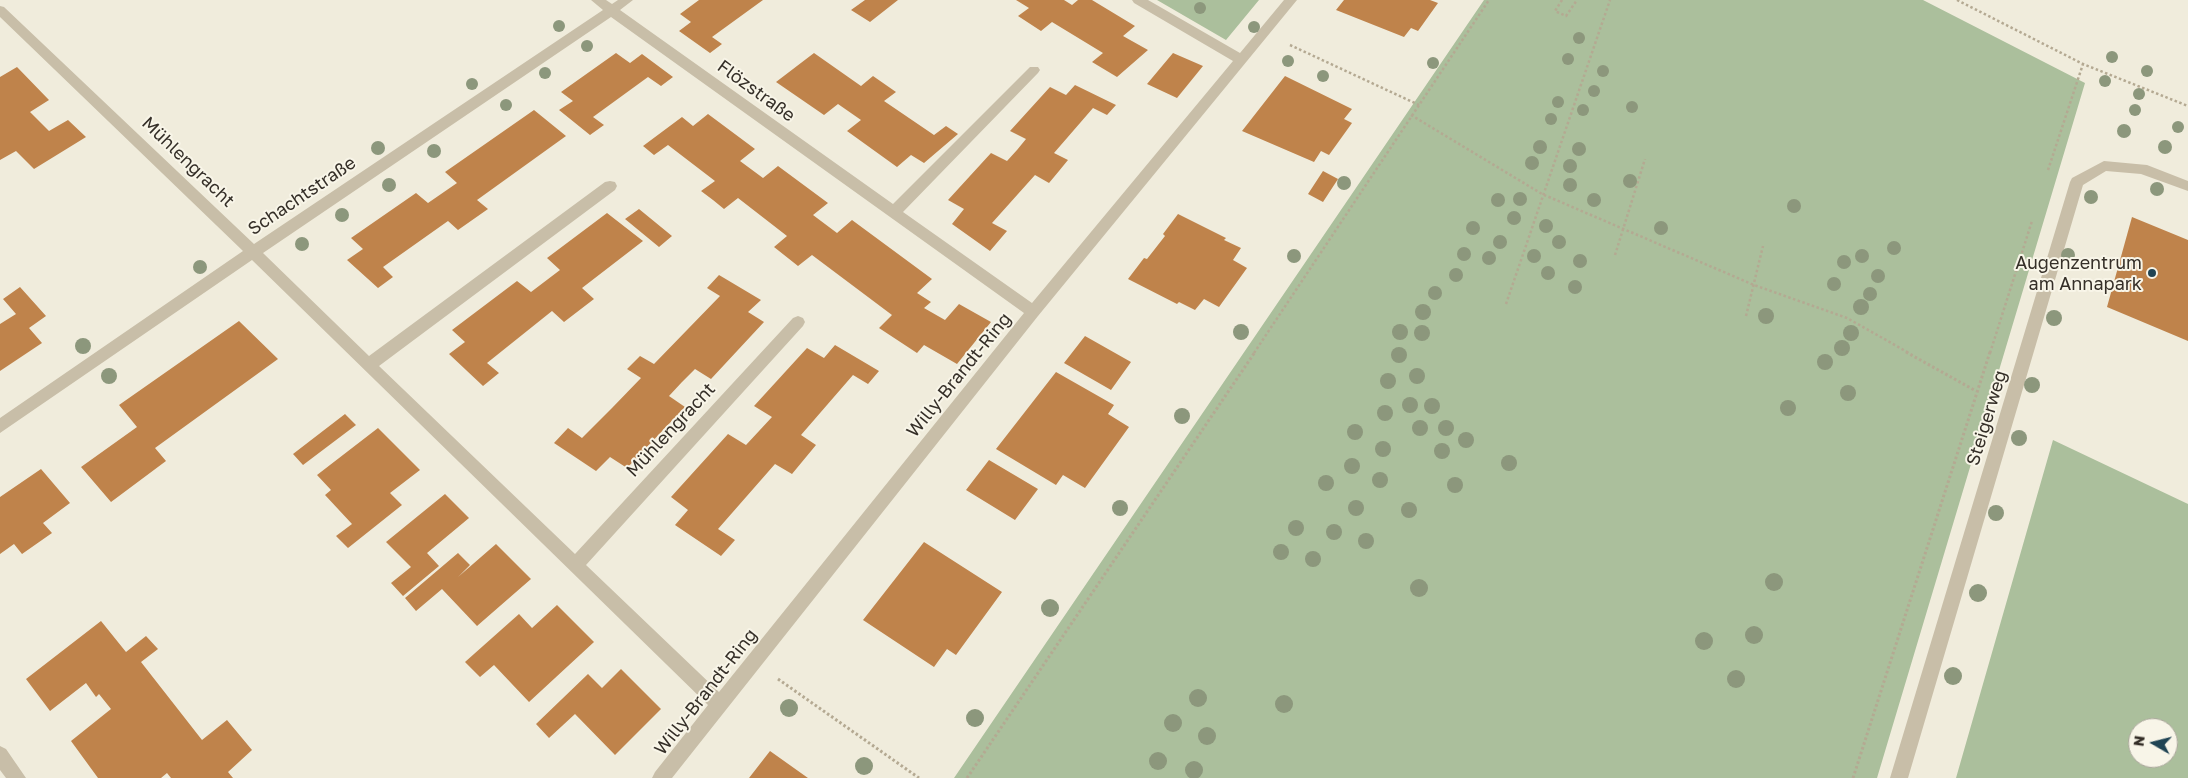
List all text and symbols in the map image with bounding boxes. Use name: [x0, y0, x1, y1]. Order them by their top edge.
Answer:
street label: Flözstraße: [713, 56, 799, 126]
street label: Mühlengracht: [137, 112, 239, 212]
street label: Schachtstraße: [244, 152, 360, 240]
place label: Augenzentrum am Annapark: [2015, 252, 2142, 294]
marker: Augenzentrum am Annapark: [2146, 267, 2158, 279]
street label: Willy-Brandt-Ring: [902, 308, 1016, 442]
street label: Steigerweg: [1962, 368, 2012, 468]
street label: Mühlengracht: [622, 379, 720, 481]
street label: Willy-Brandt-Ring: [650, 625, 762, 759]
north arrow: [2128, 718, 2178, 768]
text: N: [2129, 735, 2148, 747]

